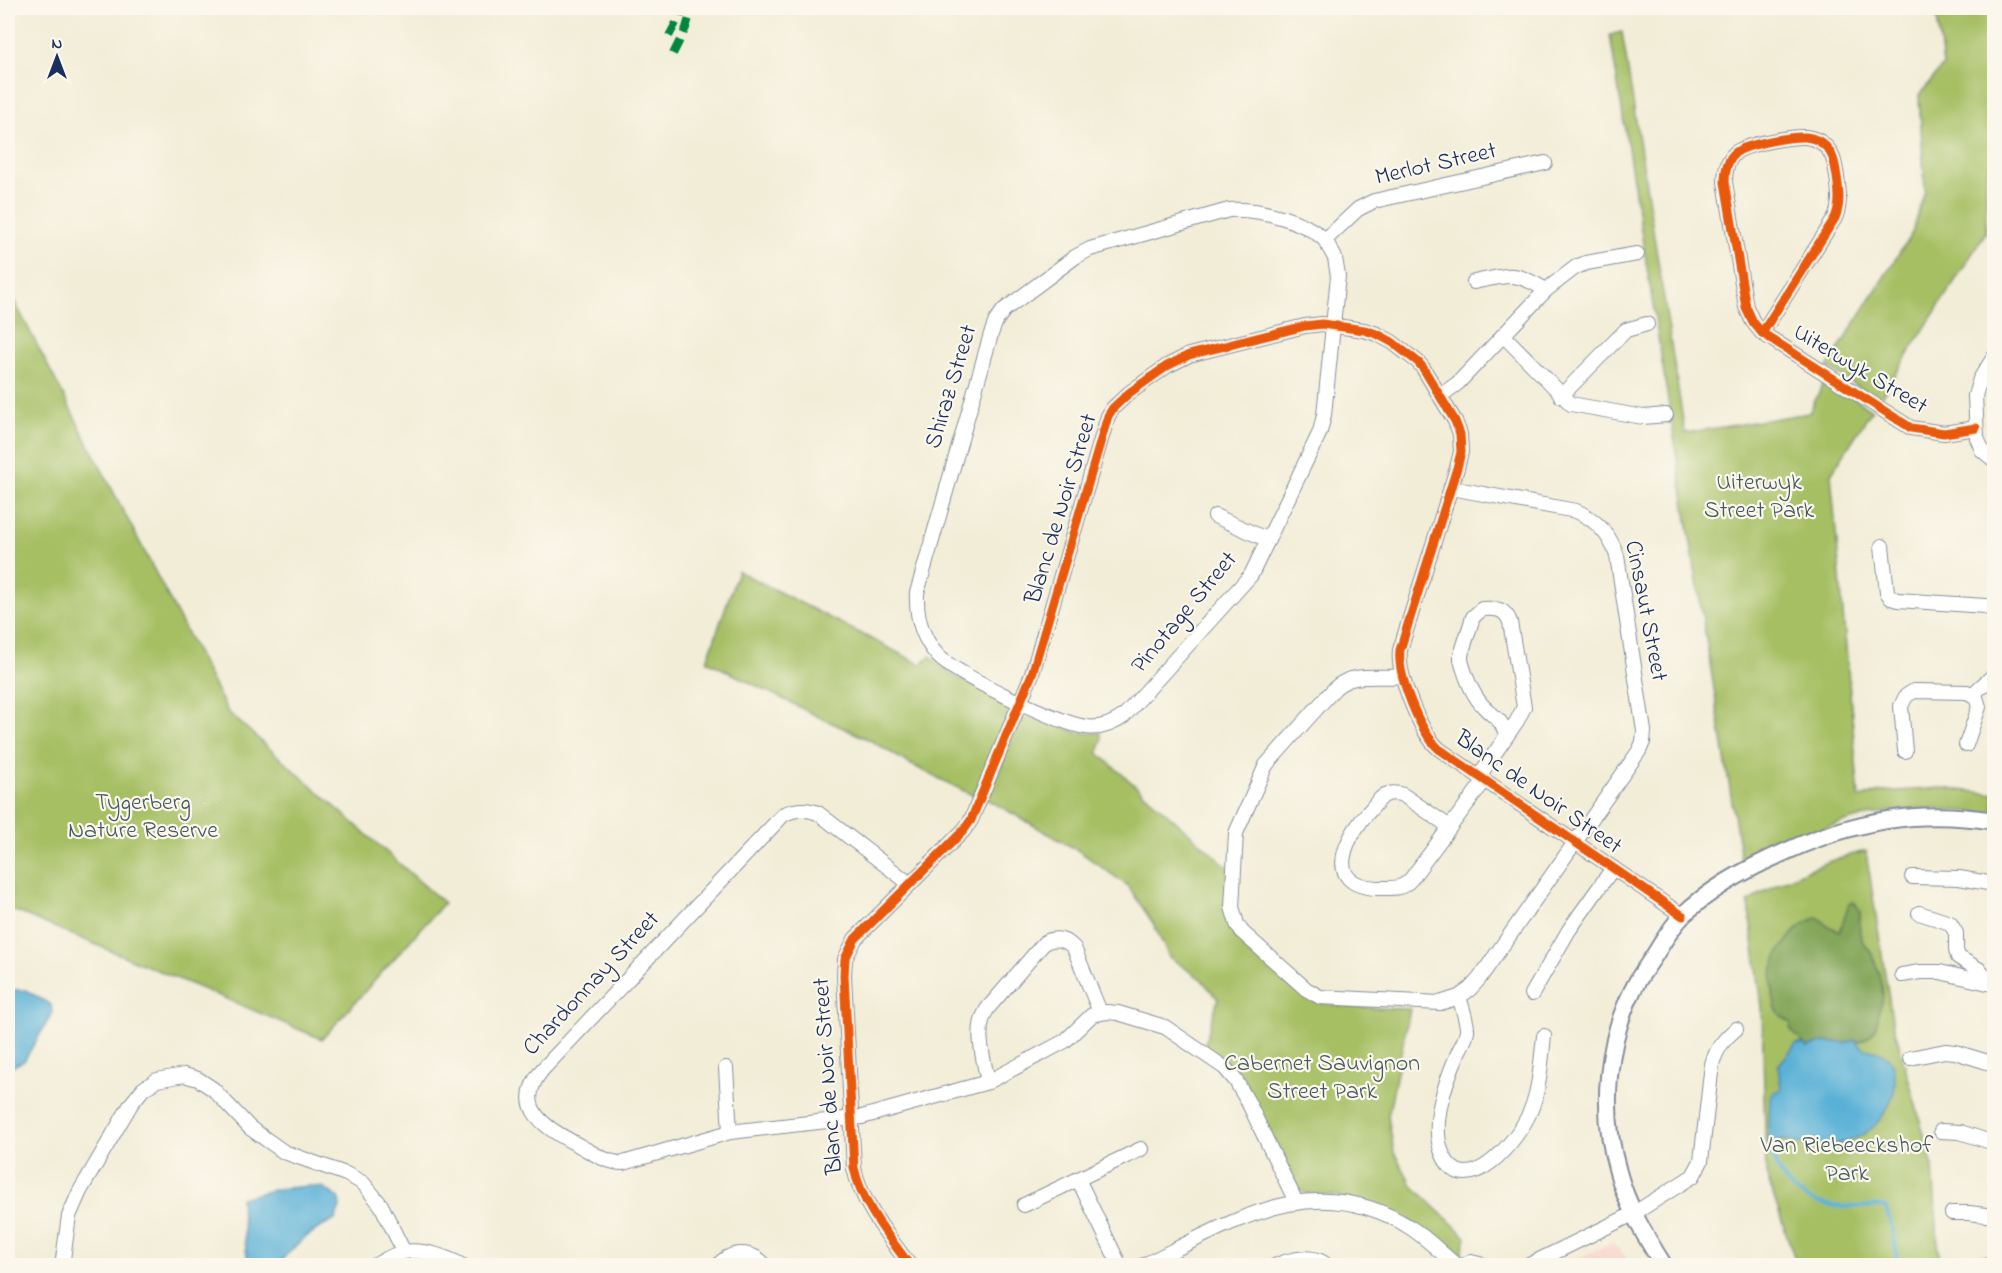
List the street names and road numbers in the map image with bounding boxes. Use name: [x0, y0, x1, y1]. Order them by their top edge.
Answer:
street label: Merlot Street: [1372, 134, 1500, 196]
street label: Uiterwyk Street: [1785, 316, 1934, 425]
street label: Shiraz Street: [917, 321, 987, 453]
street label: Blanc de Noir Street: [1016, 410, 1108, 609]
street label: Cinsaut Street: [1614, 538, 1676, 684]
street label: Pinotage Street: [1123, 544, 1247, 682]
street label: Blanc de Noir Street: [1446, 721, 1629, 864]
street label: Chardonnay Street: [515, 904, 669, 1065]
street label: Blanc de Noir Street: [805, 976, 853, 1177]

